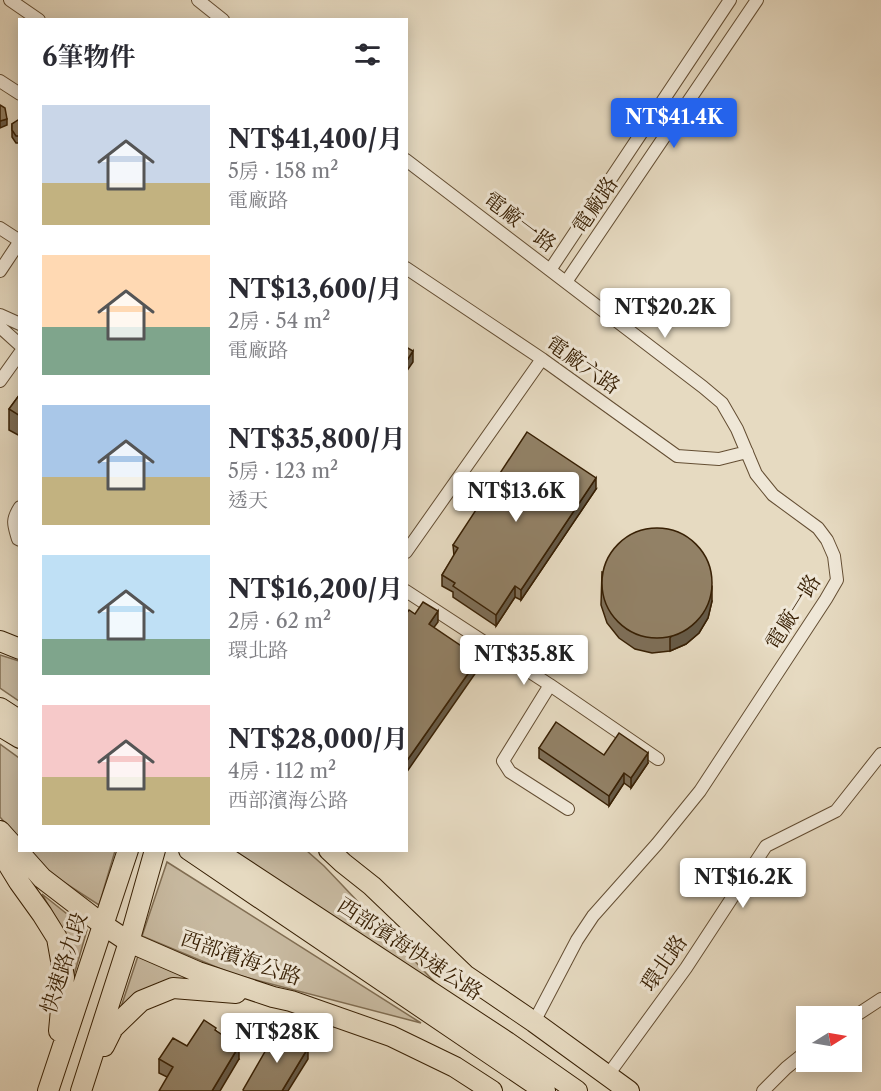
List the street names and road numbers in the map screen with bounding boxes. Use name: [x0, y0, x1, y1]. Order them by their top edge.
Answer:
street label: 電廠路: [567, 172, 623, 238]
street label: 電廠一路: [479, 186, 561, 257]
street label: 電廠六路: [542, 330, 625, 399]
street label: 電廠一路: [760, 569, 825, 654]
street label: 西部濱海快速公路: [333, 892, 488, 1005]
street label: 快速路九段: [35, 909, 92, 1017]
street label: 西部濱海公路: [178, 925, 305, 990]
street label: 環北路: [635, 930, 692, 996]

